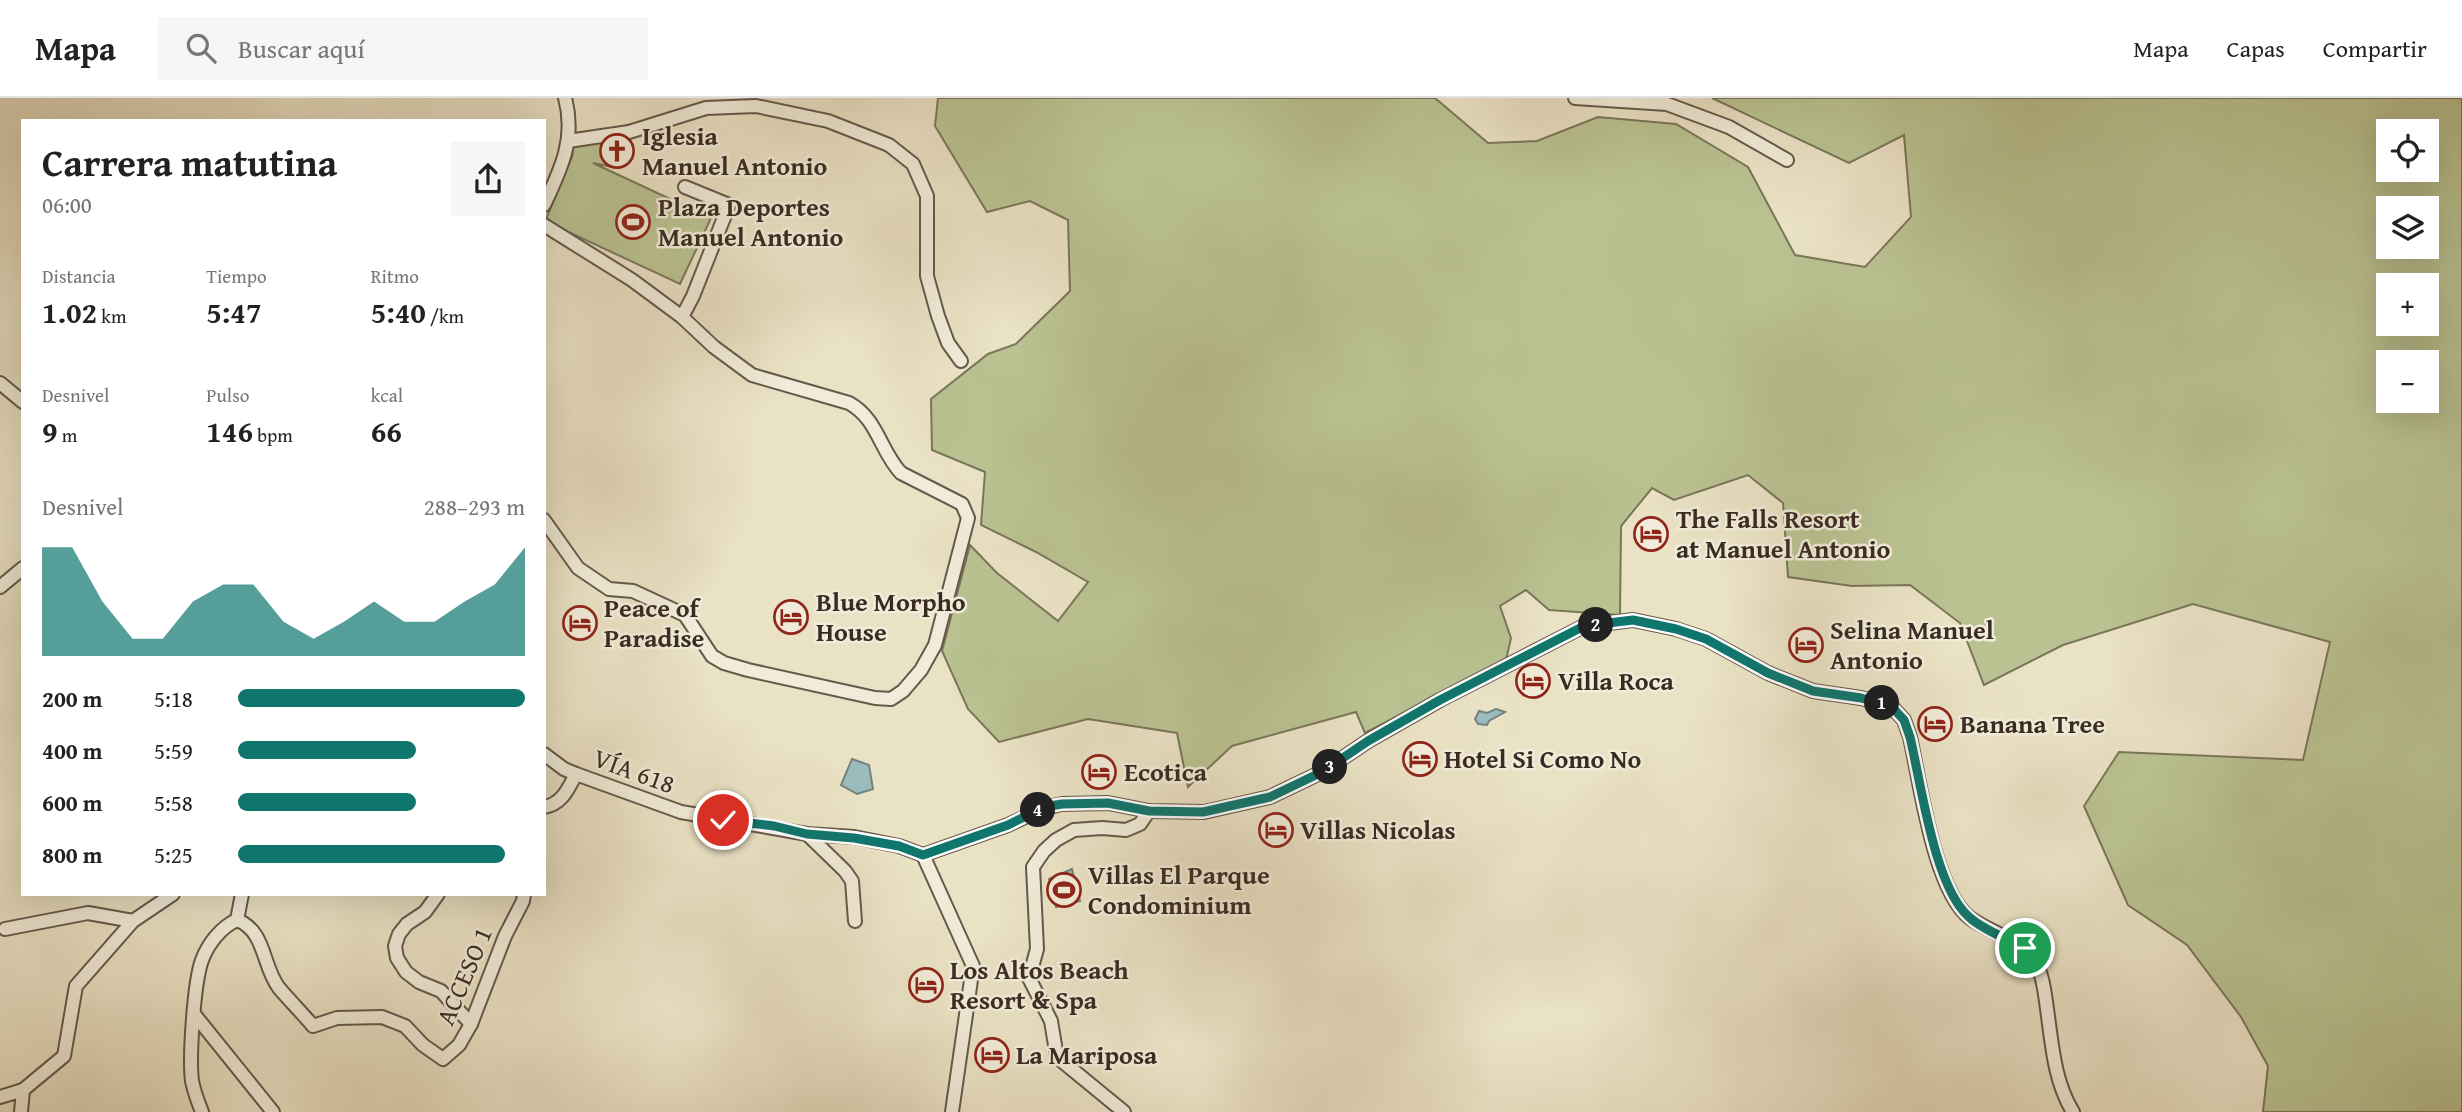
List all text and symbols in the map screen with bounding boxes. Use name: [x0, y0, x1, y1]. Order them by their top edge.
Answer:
search box: [158, 17, 648, 80]
text: Mapa: [35, 24, 116, 72]
icon: search: [182, 29, 220, 67]
text: Buscar aquí: [238, 29, 365, 68]
text: Mapa: [2133, 31, 2189, 66]
text: Capas: [2227, 31, 2285, 66]
text: Compartir: [2323, 31, 2427, 66]
place label: Iglesia Manuel Antonio: [642, 116, 828, 185]
map controls: [2376, 119, 2439, 413]
button: locate: [2376, 119, 2439, 182]
church icon: Iglesia Manuel Antonio: [598, 132, 636, 170]
text: Carrera matutina: [42, 134, 337, 190]
button: share: [451, 142, 525, 216]
place label: Plaza Deportes Manuel Antonio: [658, 187, 844, 256]
text: 06:00: [42, 188, 92, 221]
button: layers: [2376, 196, 2439, 259]
sports icon: Plaza Deportes Manuel Antonio: [614, 203, 652, 241]
text: Distancia: [42, 262, 116, 290]
text: Tiempo: [206, 262, 267, 290]
text: Ritmo: [371, 262, 419, 290]
button: +: [2376, 273, 2439, 336]
text: 1.02: [42, 290, 97, 334]
text: 5:47: [206, 290, 261, 334]
text: 5:40: [371, 290, 426, 334]
text: km: [97, 302, 126, 330]
text: /km: [426, 302, 464, 330]
button: −: [2376, 350, 2439, 413]
text: Desnivel: [42, 381, 109, 409]
text: Pulso: [206, 381, 249, 409]
text: kcal: [371, 381, 403, 409]
text: 9: [42, 409, 58, 453]
text: 146: [206, 409, 253, 453]
text: 66: [371, 409, 402, 453]
text: m: [58, 421, 77, 449]
text: bpm: [253, 421, 293, 449]
text: Desnivel: [42, 490, 123, 523]
text: 288–293 m: [424, 490, 525, 523]
place label: The Falls Resort at Manuel Antonio: [1676, 499, 1890, 568]
hotel icon: The Falls Resort at Manuel Antonio: [1632, 515, 1670, 553]
place label: Blue Morpho House: [816, 582, 966, 651]
place label: Peace of Paradise: [604, 588, 705, 657]
hotel icon: Blue Morpho House: [772, 598, 810, 636]
hotel icon: Peace of Paradise: [561, 604, 599, 642]
pin: 2: [1578, 608, 1614, 642]
text: 2: [1591, 610, 1600, 638]
place label: Selina Manuel Antonio: [1830, 610, 1994, 679]
hotel icon: Selina Manuel Antonio: [1787, 626, 1825, 664]
place label: Villa Roca: [1558, 661, 1675, 700]
hotel icon: Villa Roca: [1514, 662, 1552, 700]
text: 200 m: [42, 682, 103, 715]
text: 5:18: [154, 682, 193, 715]
pin: 1: [1864, 686, 1899, 720]
text: 1: [1877, 688, 1886, 716]
place label: Banana Tree: [1960, 704, 2105, 743]
hotel icon: Banana Tree: [1916, 705, 1954, 743]
text: 400 m: [42, 734, 103, 767]
text: 5:59: [154, 734, 193, 767]
street label: VÍA 618: [588, 738, 680, 803]
place label: Hotel Si Como No: [1444, 739, 1641, 778]
hotel icon: Hotel Si Como No: [1401, 740, 1439, 778]
pin: 3: [1312, 750, 1348, 784]
place label: Ecotica: [1124, 752, 1208, 791]
text: 3: [1325, 752, 1334, 780]
hotel icon: Ecotica: [1080, 753, 1118, 791]
text: 600 m: [42, 786, 103, 819]
text: 5:58: [154, 786, 193, 819]
pin: [693, 790, 753, 850]
pin: 4: [1020, 792, 1056, 828]
text: 4: [1033, 795, 1042, 823]
icon: check: [704, 801, 742, 839]
place label: Villas Nicolas: [1300, 810, 1456, 849]
hotel icon: Villas Nicolas: [1257, 811, 1295, 849]
text: 800 m: [42, 838, 103, 871]
text: 5:25: [154, 838, 193, 871]
place label: Villas El Parque Condominium: [1088, 855, 1270, 924]
sports icon: Villas El Parque Condominium: [1045, 871, 1083, 909]
pin: [1995, 918, 2055, 978]
street label: ACCESO 1: [425, 921, 502, 1031]
icon: arrive: [2006, 929, 2044, 967]
place label: Los Altos Beach Resort & Spa: [950, 950, 1129, 1019]
hotel icon: Los Altos Beach Resort & Spa: [907, 966, 945, 1004]
place label: La Mariposa: [1016, 1035, 1158, 1074]
hotel icon: La Mariposa: [973, 1036, 1011, 1074]

